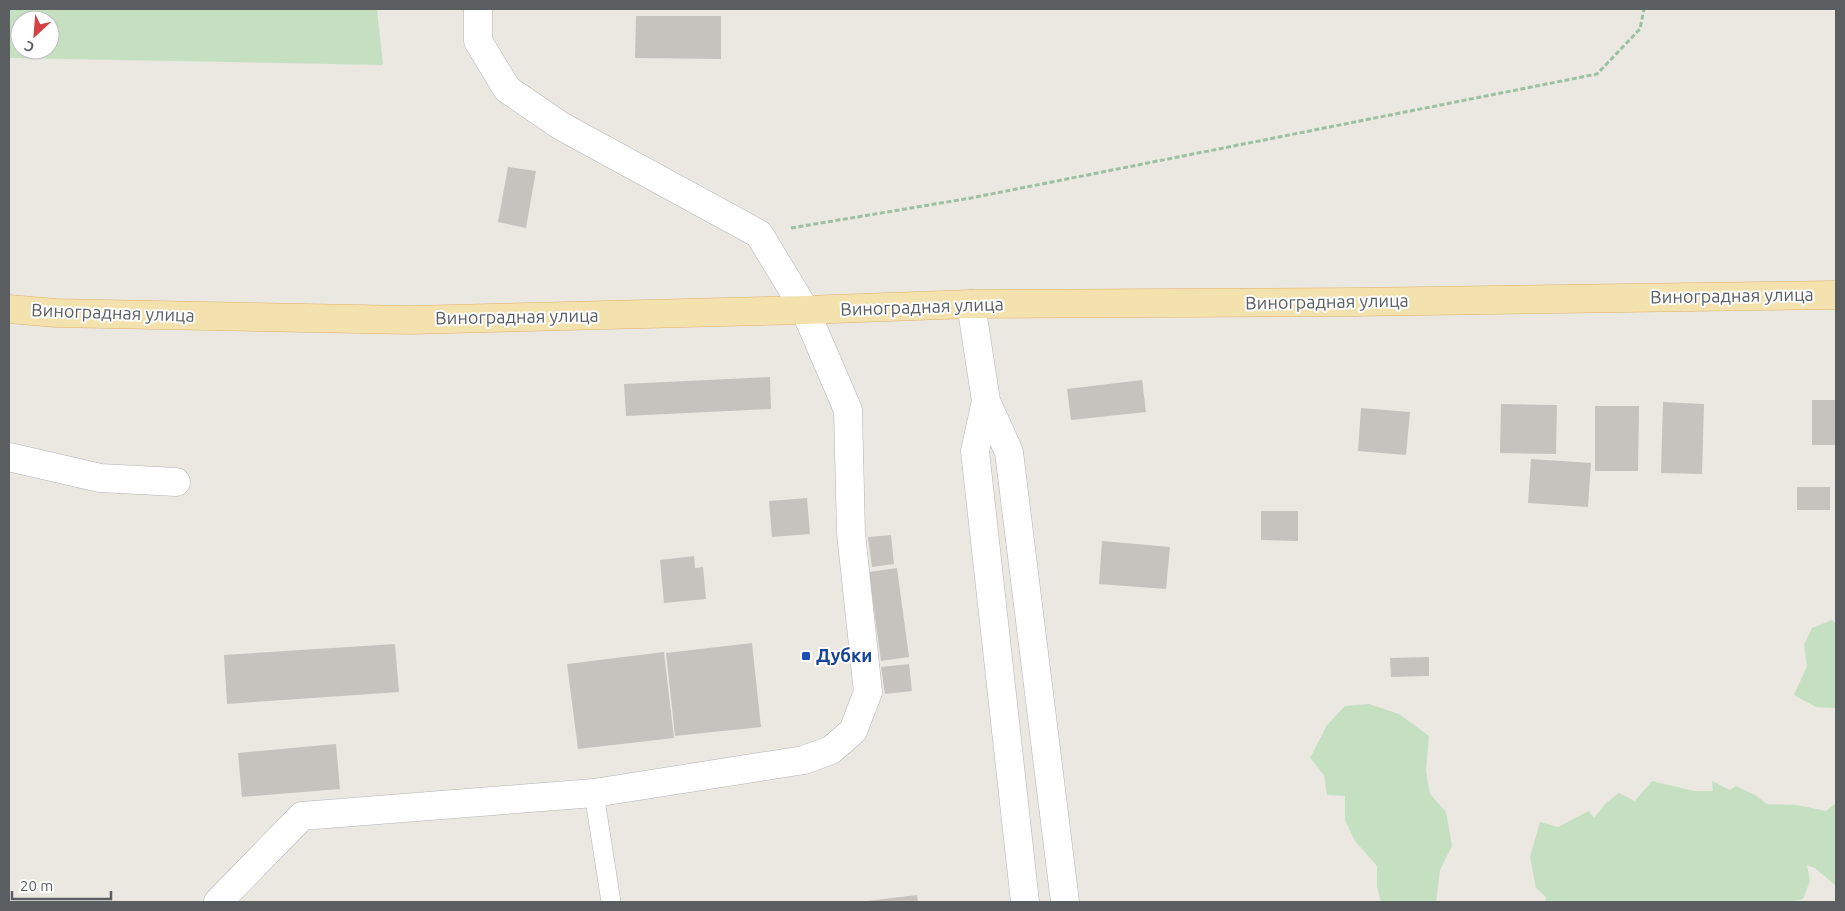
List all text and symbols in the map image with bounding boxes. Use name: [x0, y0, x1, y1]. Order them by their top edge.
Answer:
north arrow: [10, 10, 60, 60]
text: С: [22, 38, 37, 56]
street label: Виноградная улица: [1650, 284, 1814, 306]
street label: Виноградная улица: [1245, 290, 1409, 312]
street label: Виноградная улица: [840, 293, 1004, 319]
street label: Виноградная улица: [31, 299, 195, 325]
street label: Виноградная улица: [435, 305, 599, 327]
place label: Дубки: [816, 645, 872, 665]
marker: Дубки: [800, 650, 812, 662]
scale bar: [12, 868, 111, 900]
text: 20 m: [20, 877, 53, 894]

